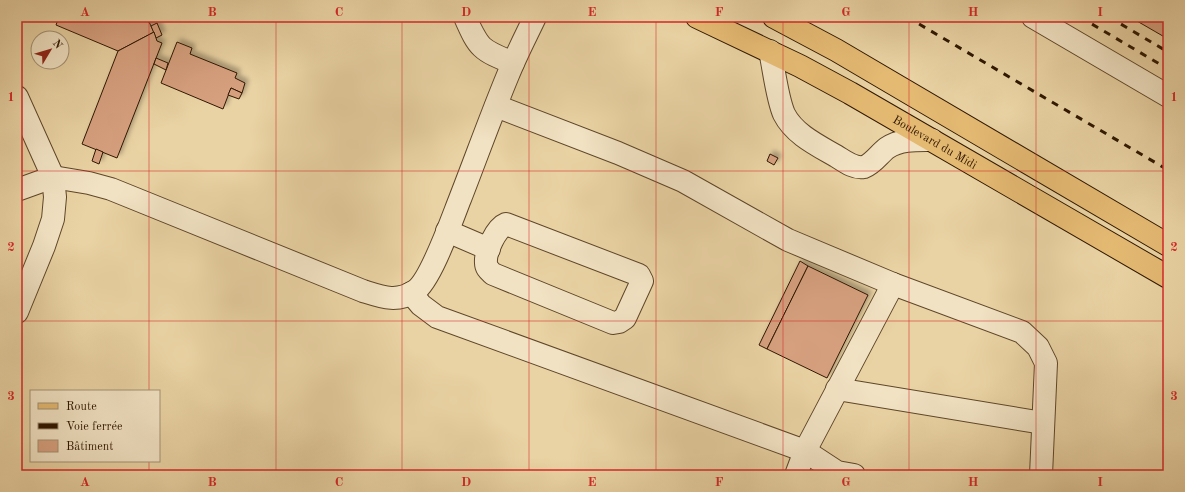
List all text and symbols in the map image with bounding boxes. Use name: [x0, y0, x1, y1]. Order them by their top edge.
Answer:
text: A: [80, 6, 90, 19]
text: B: [207, 6, 217, 19]
text: C: [335, 6, 343, 19]
text: D: [461, 6, 471, 19]
text: E: [588, 6, 597, 19]
text: F: [715, 6, 724, 19]
text: G: [841, 6, 851, 19]
text: H: [968, 6, 979, 19]
text: I: [1097, 6, 1103, 19]
north arrow: [30, 30, 70, 70]
text: N: [50, 38, 64, 52]
text: 1: [7, 91, 15, 104]
text: 1: [1170, 91, 1178, 104]
street label: Boulevard du Midi: [890, 114, 978, 172]
text: 2: [7, 241, 15, 254]
text: 2: [1170, 241, 1178, 254]
text: 3: [7, 390, 15, 403]
legend: [30, 390, 160, 462]
text: 3: [1170, 390, 1178, 403]
text: Route: [66, 401, 97, 413]
text: Voie ferrée: [66, 421, 123, 433]
text: Bâtiment: [66, 441, 113, 453]
text: A: [80, 476, 90, 489]
text: B: [207, 476, 217, 489]
text: C: [335, 476, 343, 489]
text: D: [461, 476, 471, 489]
text: E: [588, 476, 597, 489]
text: F: [715, 476, 724, 489]
text: G: [841, 476, 851, 489]
text: H: [968, 476, 979, 489]
text: I: [1097, 476, 1103, 489]

